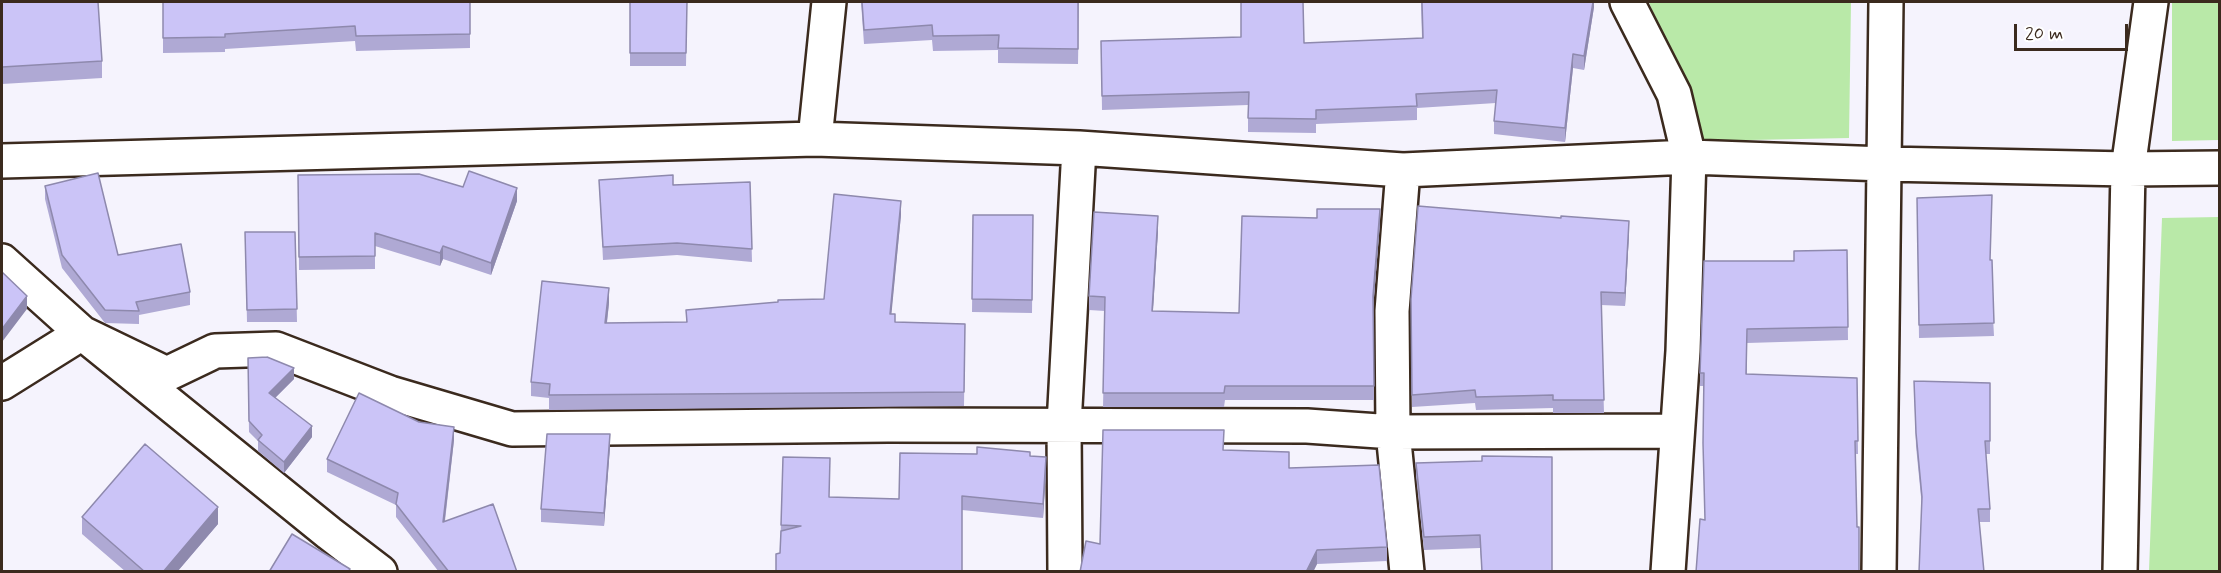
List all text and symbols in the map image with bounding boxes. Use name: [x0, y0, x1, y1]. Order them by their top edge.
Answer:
scale bar: [2017, 12, 2131, 50]
text: 20 m: [2025, 22, 2063, 46]

